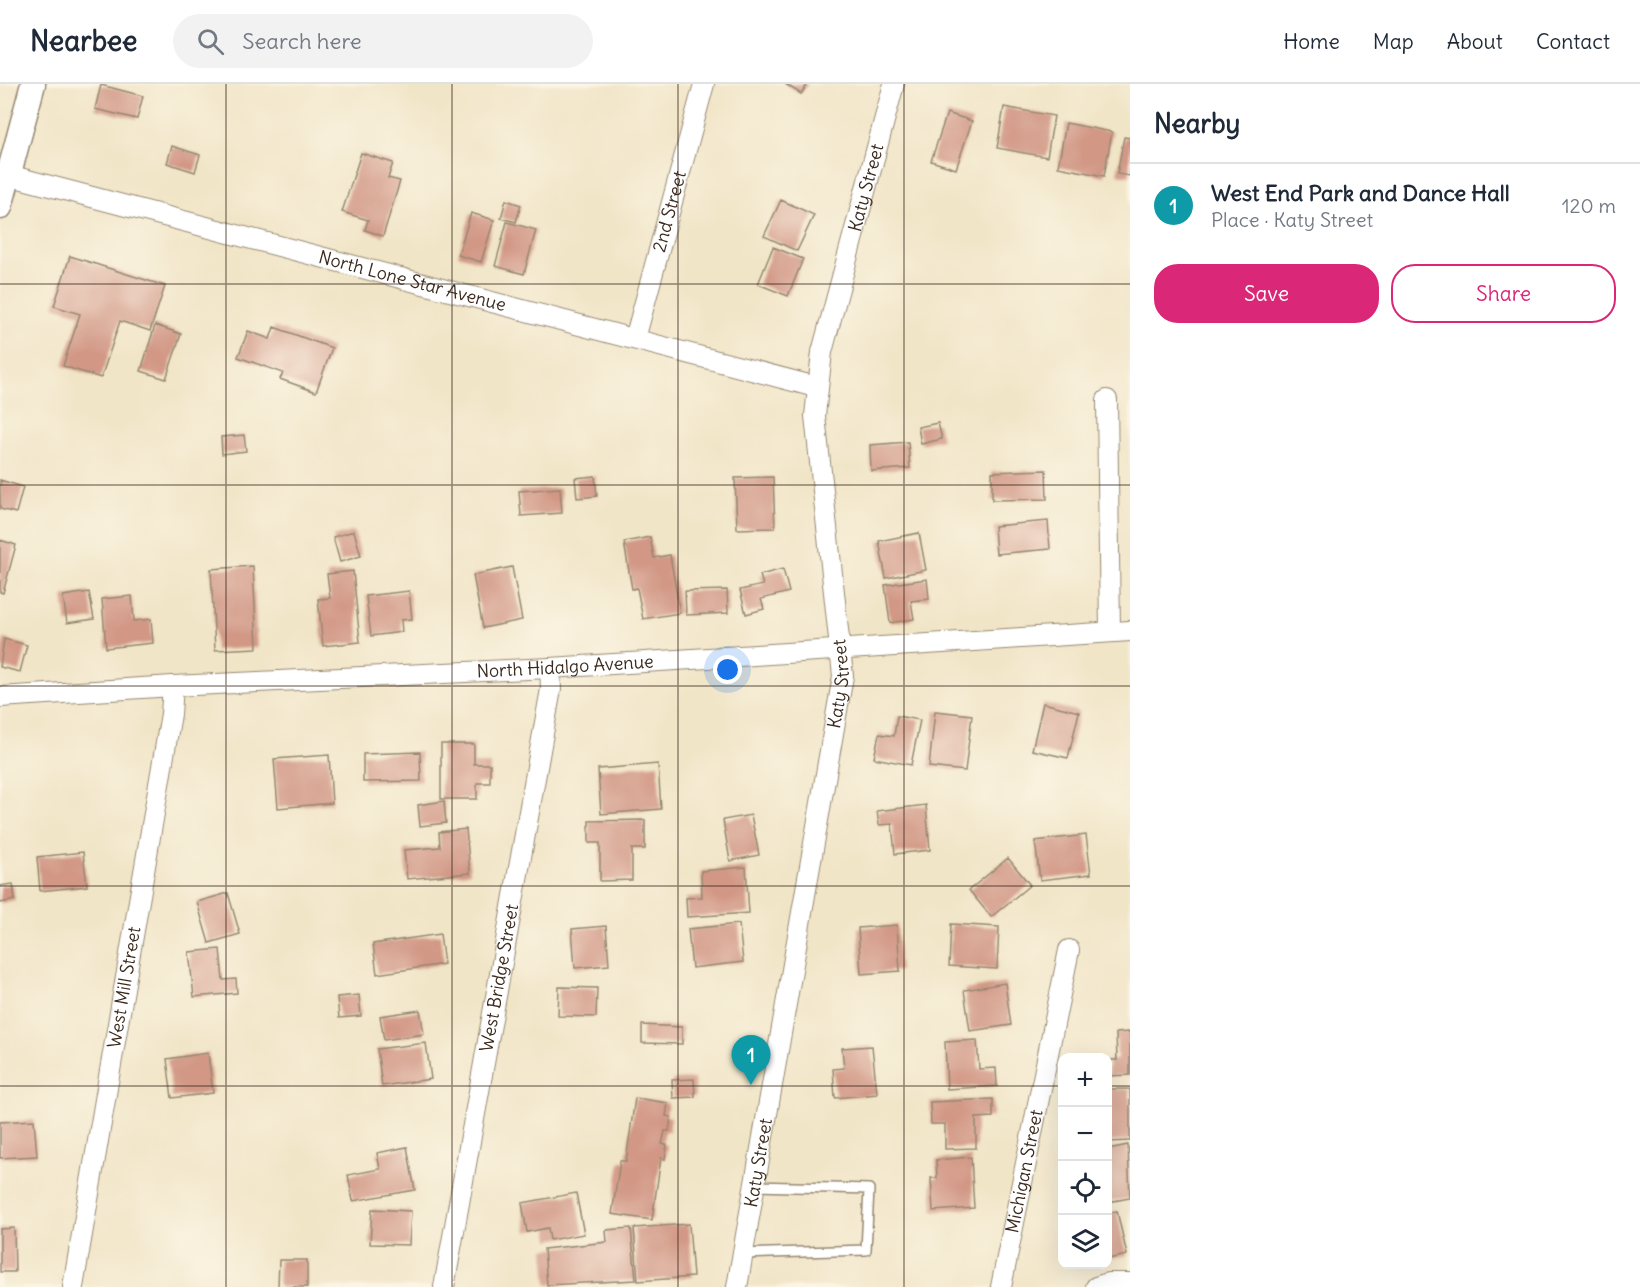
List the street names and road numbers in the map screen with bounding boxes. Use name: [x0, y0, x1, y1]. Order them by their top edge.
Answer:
street label: Katy Street: [843, 141, 888, 234]
street label: 2nd Street: [647, 168, 691, 255]
street label: North Lone Star Avenue: [316, 245, 509, 316]
street label: Katy Street: [822, 638, 854, 730]
street label: North Hidalgo Avenue: [476, 649, 654, 682]
street label: West Bridge Street: [474, 902, 523, 1054]
street label: West Mill Street: [102, 925, 145, 1050]
street label: Michigan Street: [1000, 1108, 1048, 1235]
street label: Katy Street: [739, 1116, 777, 1209]

